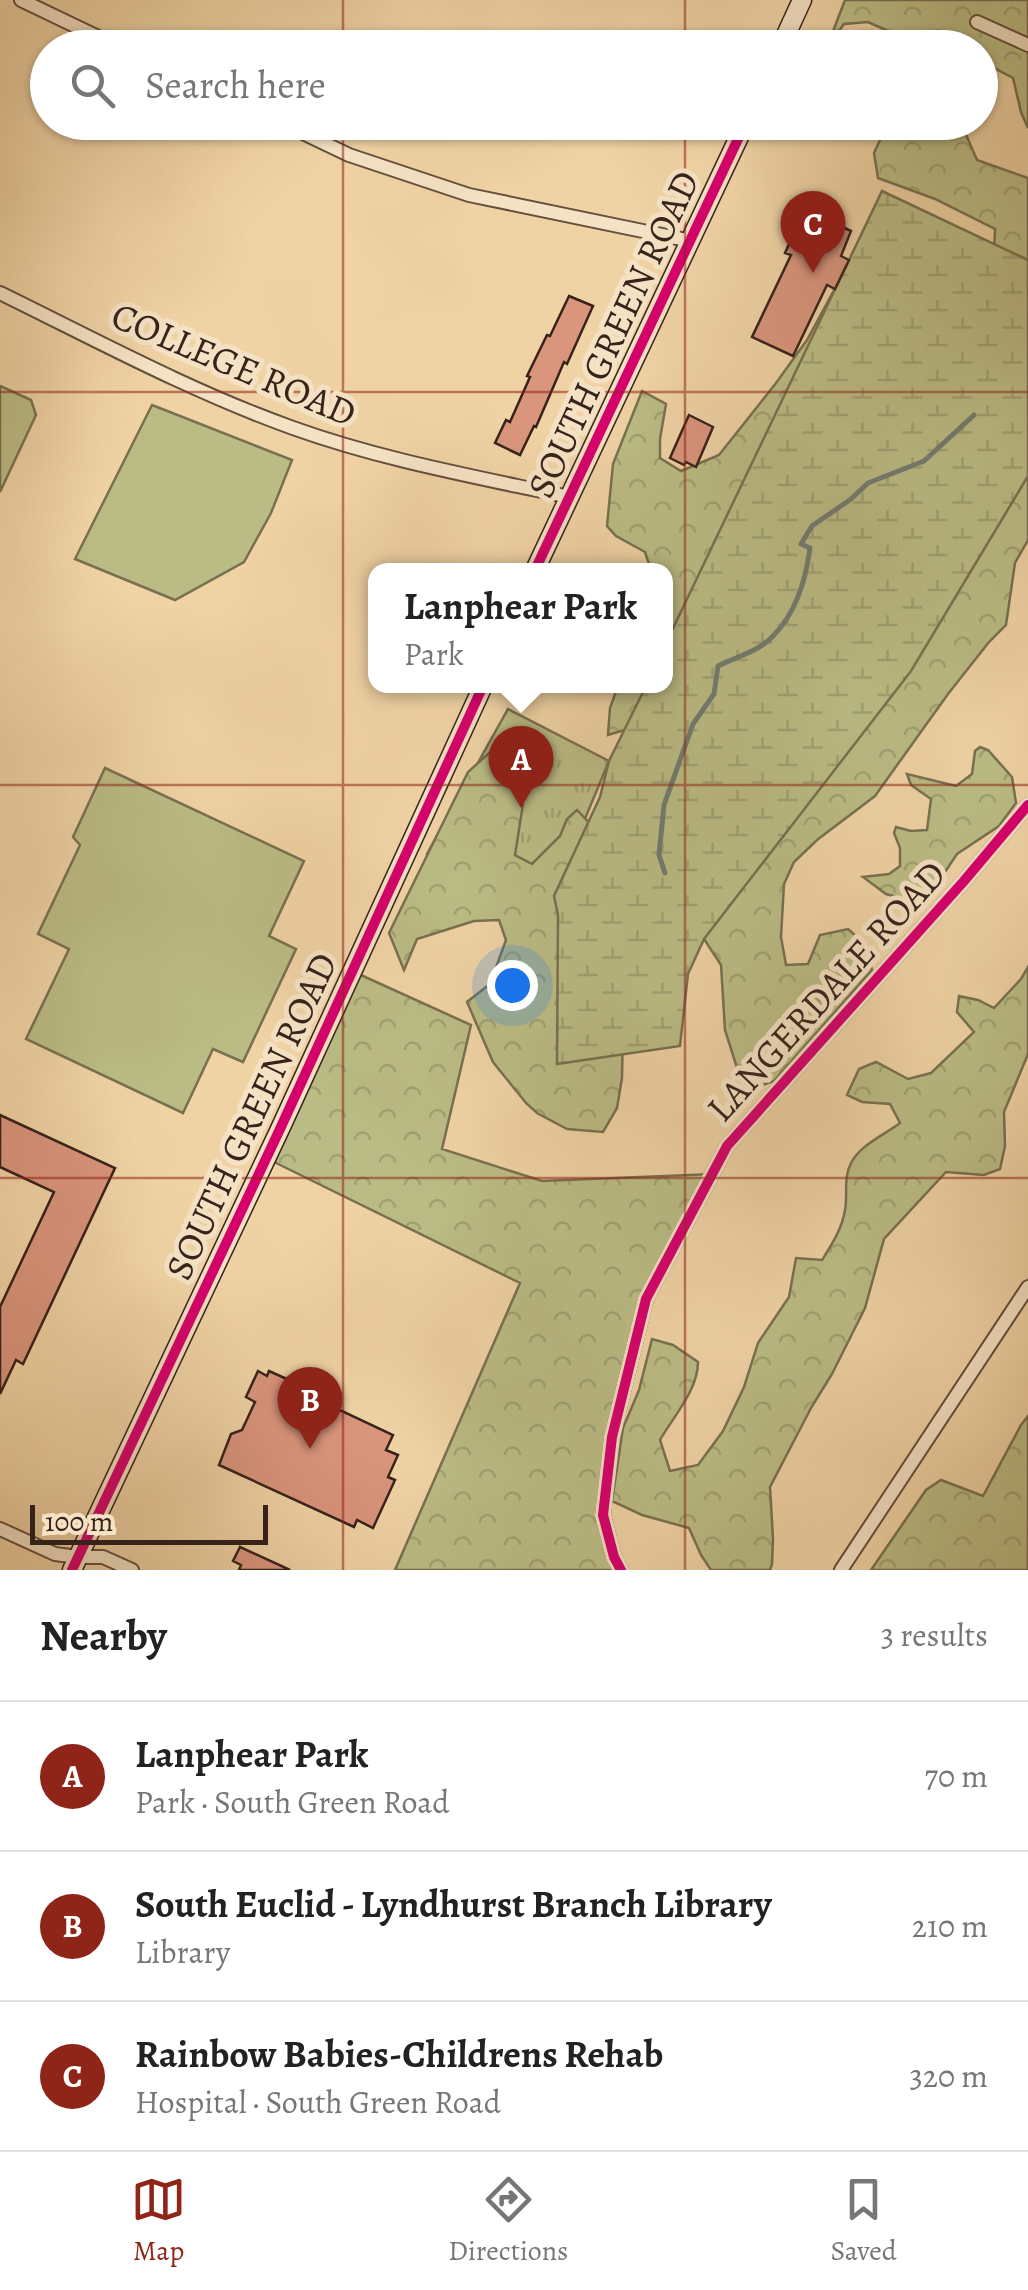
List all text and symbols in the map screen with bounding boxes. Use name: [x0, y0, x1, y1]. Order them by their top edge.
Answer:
search box: [30, 30, 998, 140]
icon: search: [65, 58, 120, 113]
text: Search here: [145, 59, 326, 111]
street label: SOUTH GREEN ROAD: [514, 162, 712, 506]
pin: C: [780, 190, 846, 273]
street label: COLLEGE ROAD: [104, 289, 364, 439]
popup: [368, 563, 673, 693]
text: Lanphear Park: [404, 580, 637, 632]
text: Park: [404, 632, 464, 676]
pin: A: [488, 726, 554, 808]
street label: LANGERDALE ROAD: [694, 849, 958, 1133]
street label: SOUTH GREEN ROAD: [152, 944, 350, 1288]
your location: [487, 960, 538, 1011]
pin: B: [278, 1366, 342, 1449]
scale bar: [30, 1500, 268, 1544]
text: 100 m: [45, 1503, 113, 1541]
text: Nearby: [40, 1607, 167, 1664]
text: 3 results: [881, 1613, 988, 1657]
text: Lanphear Park: [135, 1728, 368, 1780]
text: A: [62, 1754, 83, 1798]
text: 70 m: [925, 1754, 988, 1798]
text: Park · South Green Road: [135, 1780, 449, 1824]
text: South Euclid - Lyndhurst Branch Library: [135, 1878, 772, 1930]
text: B: [62, 1904, 83, 1948]
text: 210 m: [912, 1904, 988, 1948]
text: Library: [135, 1930, 230, 1974]
text: Rainbow Babies-Childrens Rehab: [135, 2028, 663, 2080]
text: C: [63, 2054, 82, 2098]
text: 320 m: [909, 2054, 988, 2098]
text: Hospital · South Green Road: [135, 2080, 501, 2124]
tab: Map: [131, 2172, 186, 2270]
tab: Directions: [448, 2172, 568, 2270]
tab: Saved: [831, 2172, 897, 2270]

